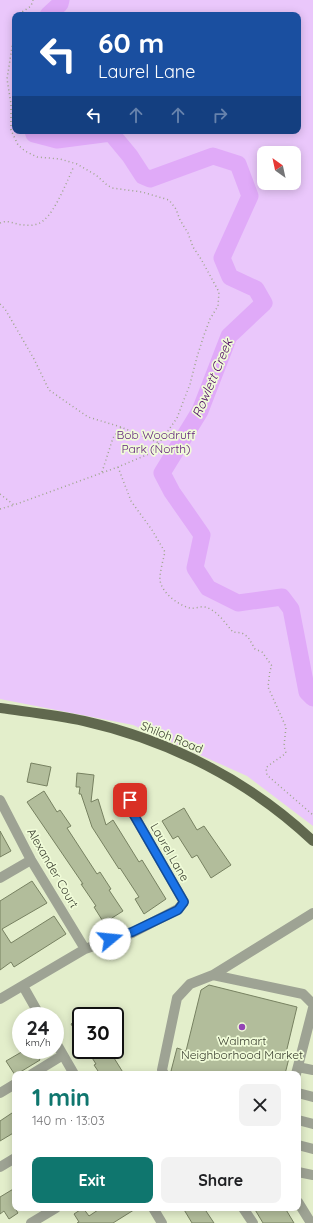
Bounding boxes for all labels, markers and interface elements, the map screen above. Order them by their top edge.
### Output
text: 60 m [98,25,164,60]
icon: left [32,28,84,80]
text: Laurel Lane [98,60,195,83]
icon: left [83,104,105,126]
icon: ahead [125,104,147,126]
icon: ahead [167,104,189,126]
icon: right [209,104,231,126]
north arrow [257,146,301,190]
map controls [257,146,301,190]
water label: Rowlett Creek [188,335,236,420]
park label: Bob Woodruff Park (North) [117,427,196,456]
street label: Shiloh Road [139,718,205,756]
pin [113,783,147,817]
icon: arrive [119,789,141,811]
street label: Laurel Lane [147,820,193,884]
street label: Alexander Court [24,825,82,911]
position arrow [89,918,131,960]
speed limit sign: 30 [72,1007,124,1059]
text: 24 [26,1015,50,1040]
marker: Walmart Neighborhood Market [237,1022,247,1032]
place label: Walmart Neighborhood Market [181,1033,303,1062]
text: km/h [25,1036,51,1049]
text: 1 min [32,1082,90,1112]
button: close [239,1084,281,1126]
text: 140 m · 13:03 [32,1112,105,1128]
button: Exit [32,1157,153,1203]
button: Share [161,1157,281,1203]

